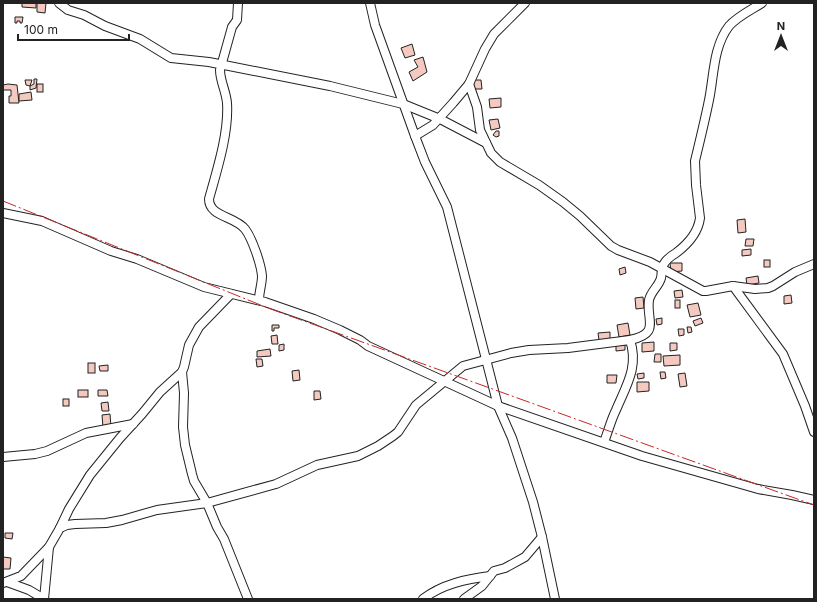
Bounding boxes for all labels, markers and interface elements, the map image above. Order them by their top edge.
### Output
scale bar [18,16,129,42]
north arrow [761,16,801,56]
text: N [777,19,785,33]
text: 100 m [24,22,58,37]

